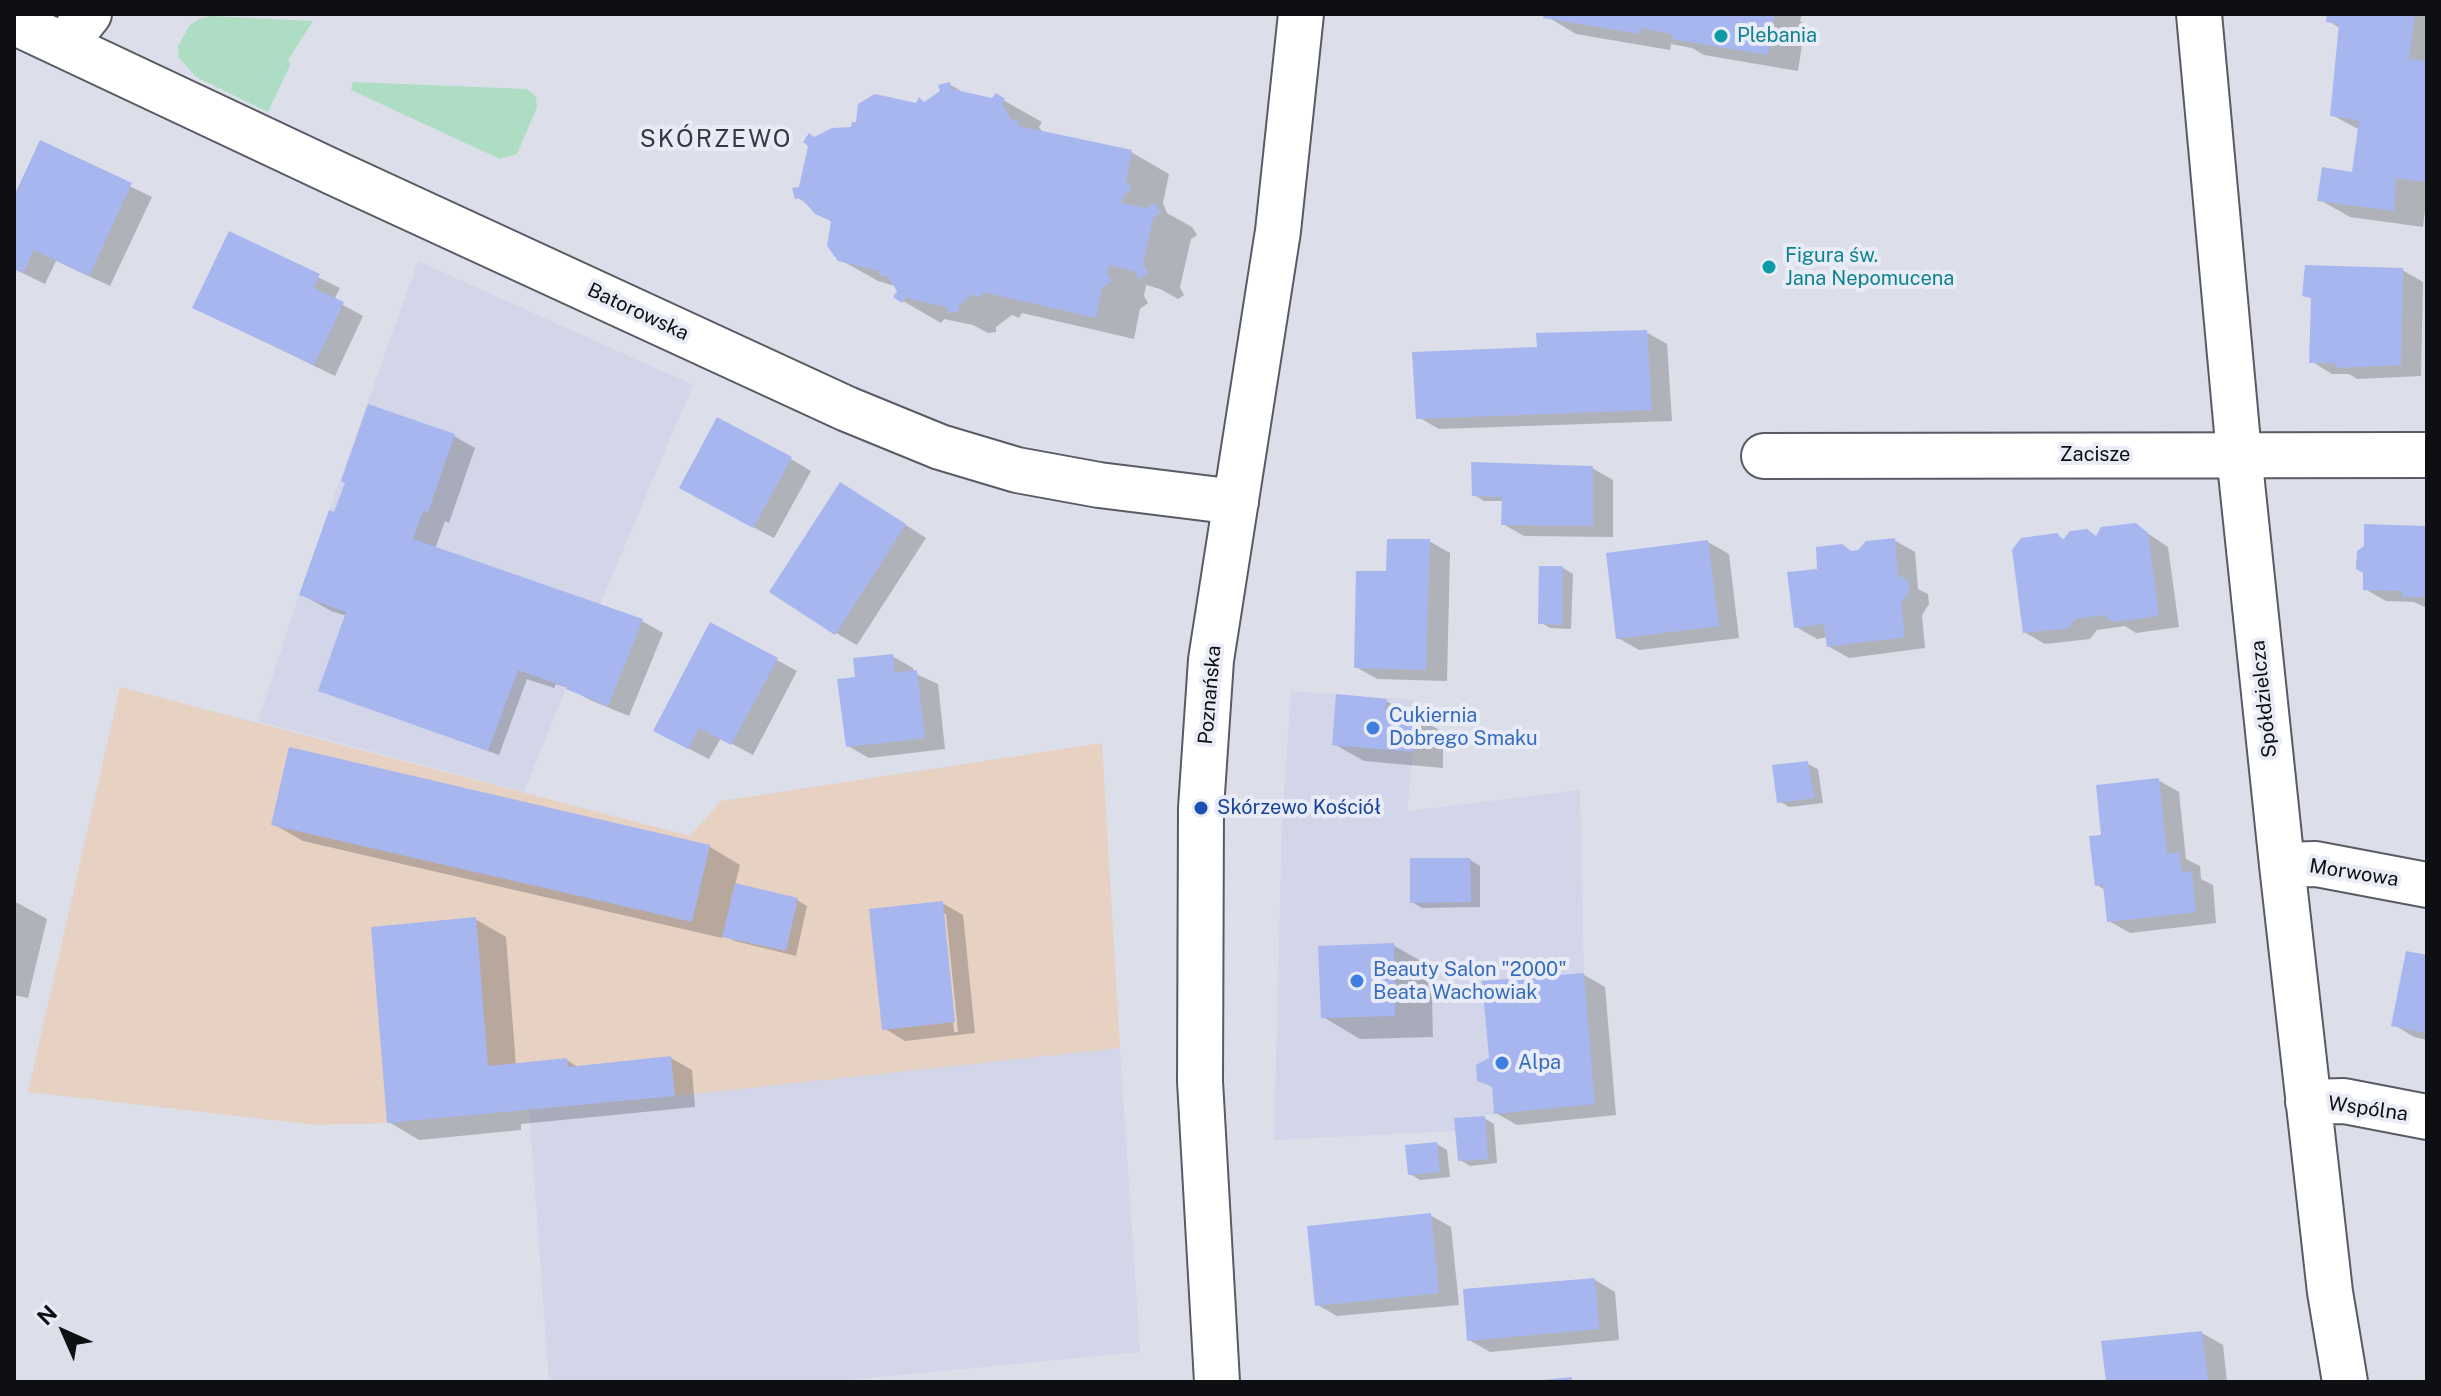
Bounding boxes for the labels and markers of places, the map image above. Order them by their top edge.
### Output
place label: Plebania [1737,24,1817,48]
marker: Plebania [1712,27,1730,45]
place label: Figura św. Jana Nepomucena [1785,244,1954,291]
marker: Figura św. Jana Nepomucena [1760,258,1778,276]
place label: Cukiernia Dobrego Smaku [1389,704,1538,751]
marker: Cukiernia Dobrego Smaku [1364,719,1382,737]
place label: Skórzewo Kościół [1217,796,1381,820]
marker: Skórzewo Kościół [1192,799,1210,817]
place label: Beauty Salon "2000" Beata Wachowiak [1373,958,1567,1005]
marker: Beauty Salon "2000" Beata Wachowiak [1348,972,1366,990]
place label: Alpa [1518,1051,1561,1075]
marker: Alpa [1493,1054,1511,1072]

